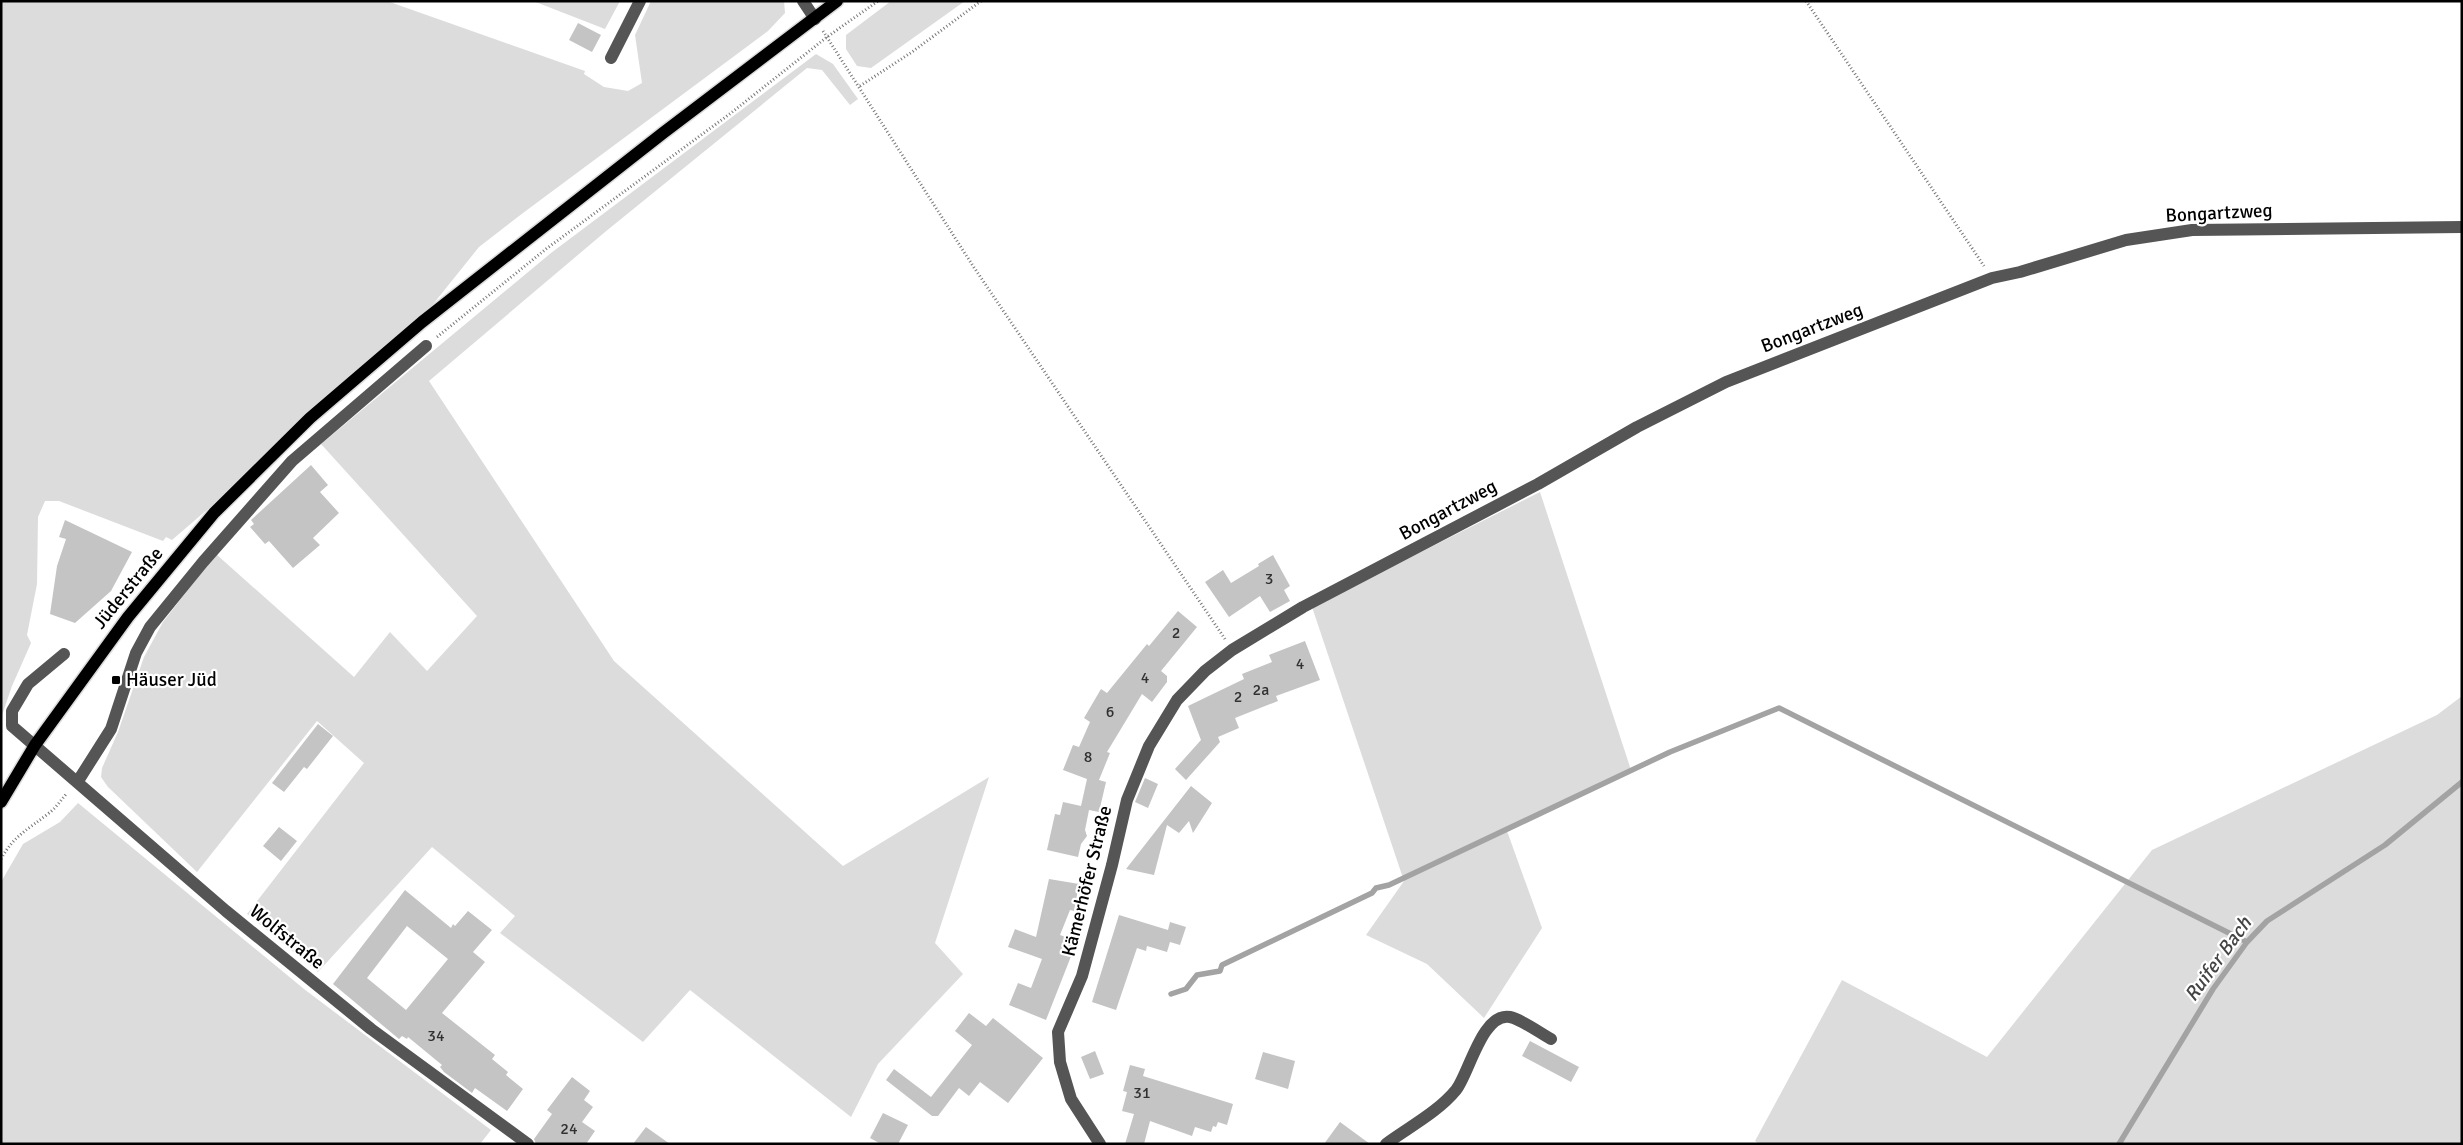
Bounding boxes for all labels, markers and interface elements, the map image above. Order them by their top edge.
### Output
street label: Bongartzweg [2165,198,2273,228]
street label: Bongartzweg [1758,298,1866,358]
street label: Bongartzweg [1395,474,1501,546]
street label: Jüderstraße [88,542,168,634]
house number: 3 [1265,569,1273,589]
house number: 2 [1172,623,1180,643]
house number: 4 [1296,654,1305,674]
place label: Häuser Jüd [126,668,217,692]
house number: 4 [1141,668,1150,688]
marker: Häuser Jüd [110,674,122,686]
house number: 2a [1253,680,1269,700]
house number: 2 [1234,687,1242,707]
house number: 6 [1106,702,1114,722]
house number: 8 [1084,747,1092,767]
street label: Kämerhöfer Straße [1057,803,1117,959]
street label: Wolfstraße [244,899,330,975]
water label: Ruifer Bach [2179,911,2258,1006]
house number: 34 [427,1026,445,1046]
house number: 31 [1133,1083,1151,1103]
house number: 24 [560,1119,578,1139]

